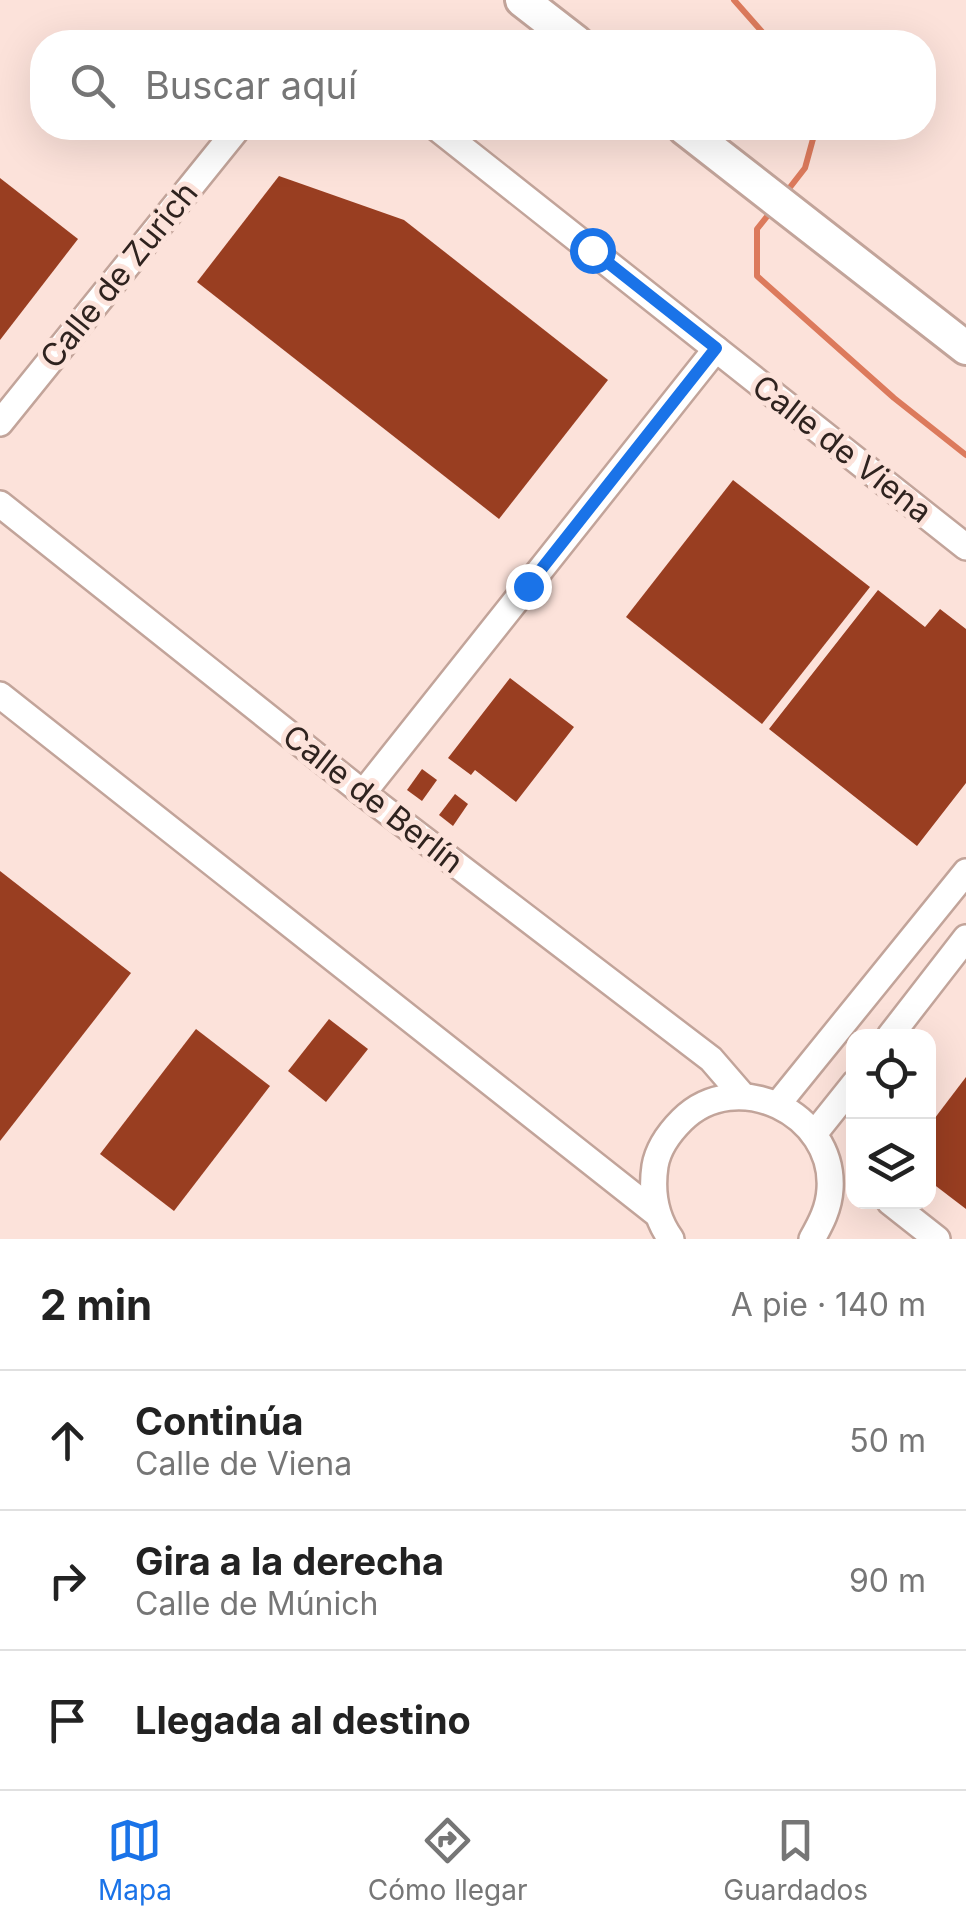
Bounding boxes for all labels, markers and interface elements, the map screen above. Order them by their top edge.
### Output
search box [30,30,936,140]
icon: search [65,58,120,113]
text: Buscar aquí [145,62,357,108]
street label: Calle de Zurich [32,174,206,376]
route start [570,228,616,274]
street label: Calle de Viena [745,366,940,531]
route end [506,564,552,610]
street label: Calle de Berlín [275,716,471,881]
map controls [846,1029,936,1209]
button: locate [846,1029,936,1119]
button: layers [846,1119,936,1209]
text: 2 min [40,1279,152,1330]
text: A pie · 140 m [731,1285,926,1324]
text: Continúa [135,1398,304,1444]
icon: ahead [40,1413,95,1468]
text: 50 m [849,1421,926,1460]
text: Calle de Viena [135,1444,352,1483]
text: Gira a la derecha [135,1538,444,1584]
icon: right [40,1553,95,1608]
text: 90 m [849,1561,926,1600]
text: Calle de Múnich [135,1584,378,1623]
icon: arrive [40,1693,95,1748]
text: Llegada al destino [135,1697,471,1743]
tab: Mapa [98,1813,172,1907]
tab: Cómo llegar [368,1813,528,1907]
tab: Guardados [723,1813,868,1907]

